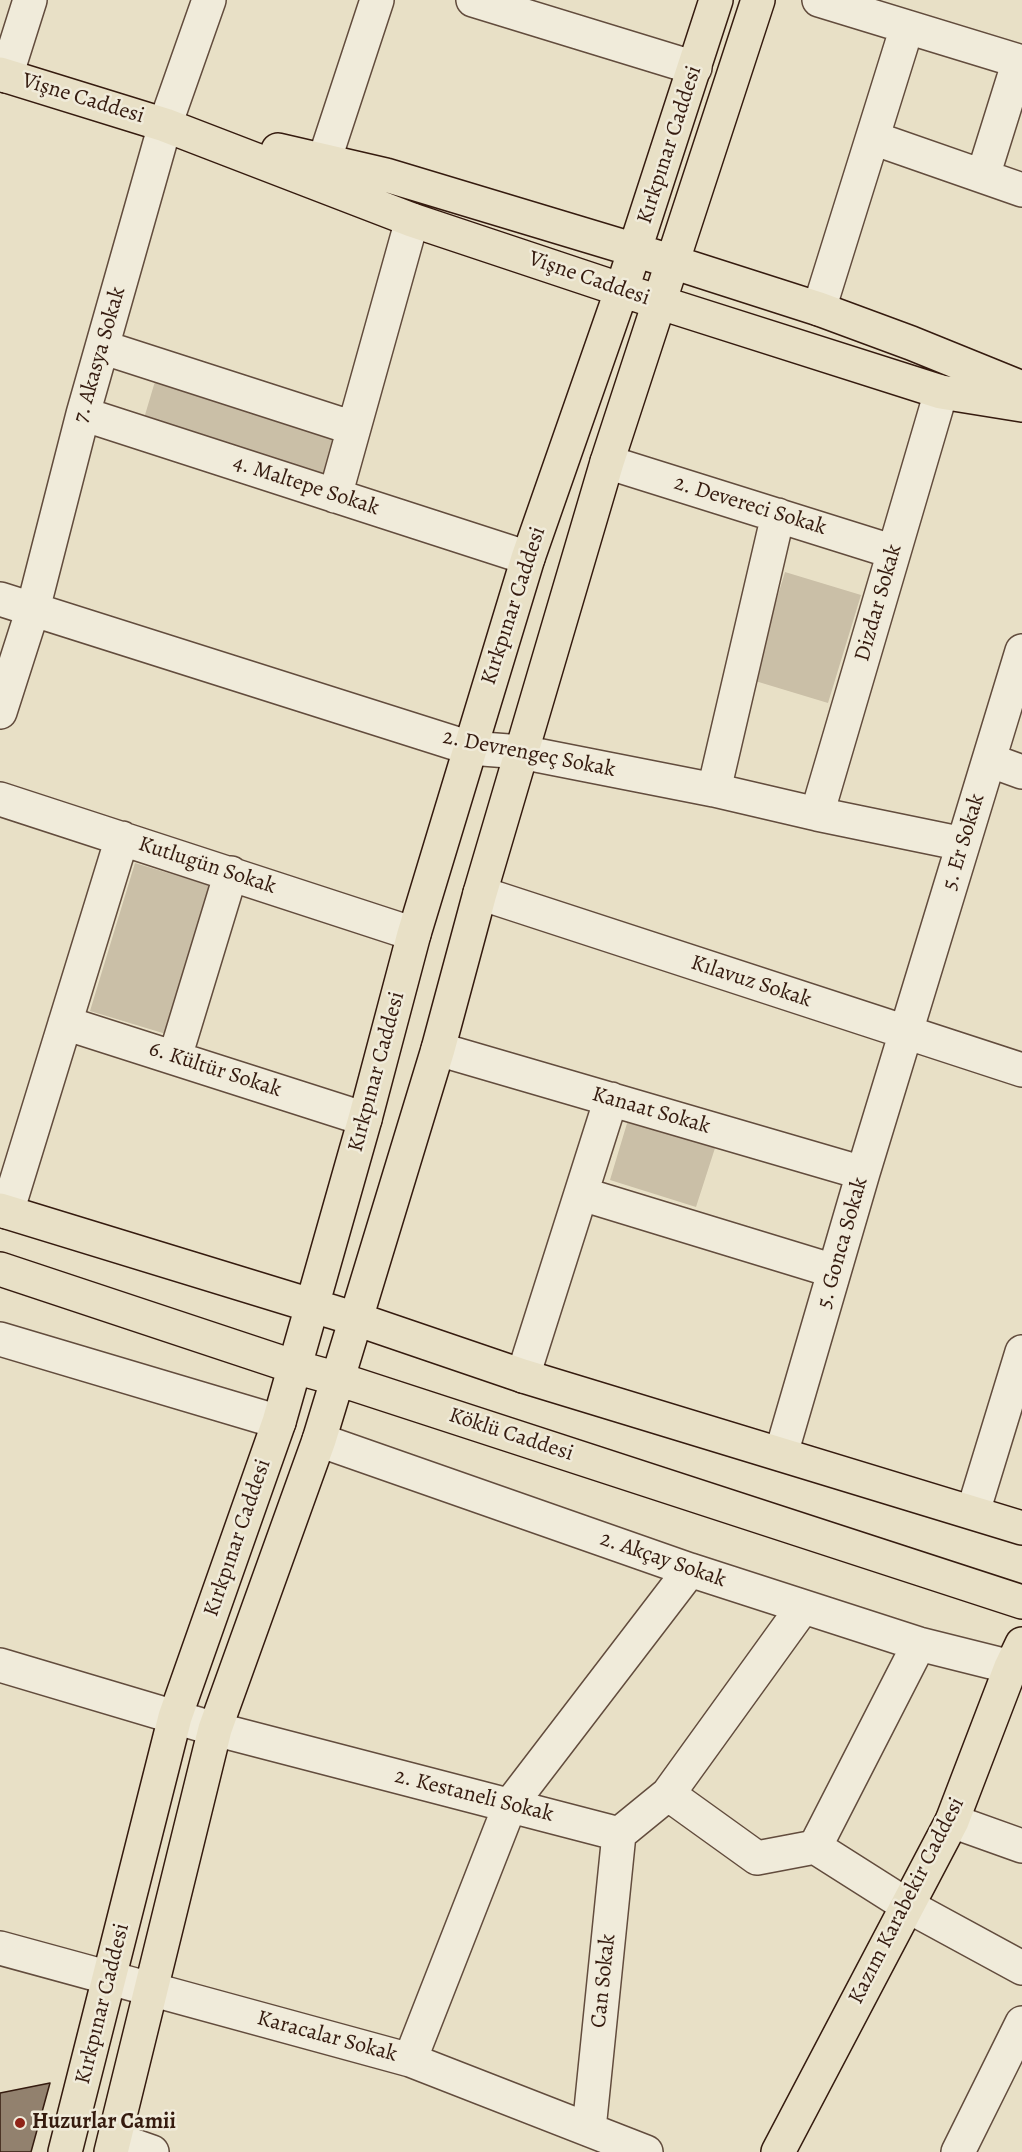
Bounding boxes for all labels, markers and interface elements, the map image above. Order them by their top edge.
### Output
street label: Kırkpınar Caddesi [632,63,708,227]
street label: Vişne Caddesi [19,68,147,130]
street label: Vişne Caddesi [525,246,653,312]
street label: 7. Akasya Sokak [68,284,132,426]
street label: 4. Maltepe Sokak [230,450,382,522]
street label: 2. Devereci Sokak [671,470,829,542]
street label: Kırkpınar Caddesi [476,524,552,688]
street label: Dizdar Sokak [850,541,908,665]
street label: 2. Devrengeç Sokak [441,724,617,784]
street label: 5. Er Sokak [937,791,991,893]
street label: Kutlugün Sokak [135,831,279,901]
street label: Kılavuz Sokak [687,950,815,1014]
street label: Kırkpınar Caddesi [343,989,411,1155]
street label: 6. Kültür Sokak [145,1036,285,1104]
street label: Kanaat Sokak [589,1082,713,1140]
street label: 5. Gonca Sokak [812,1174,874,1312]
street label: Köklü Caddesi [445,1402,577,1468]
street label: Kırkpınar Caddesi [199,1456,277,1620]
street label: 2. Akçay Sokak [597,1526,729,1594]
street label: 2. Kestaneli Sokak [392,1764,556,1828]
street label: Kazım Karabekir Caddesi [843,1793,971,2009]
street label: Kırkpınar Caddesi [70,1921,136,2087]
street label: Can Sokak [586,1933,622,2029]
street label: Karacalar Sokak [254,2006,400,2068]
place label: Huzurlar Camii [32,2110,176,2136]
marker: Huzurlar Camii [13,2116,27,2130]

